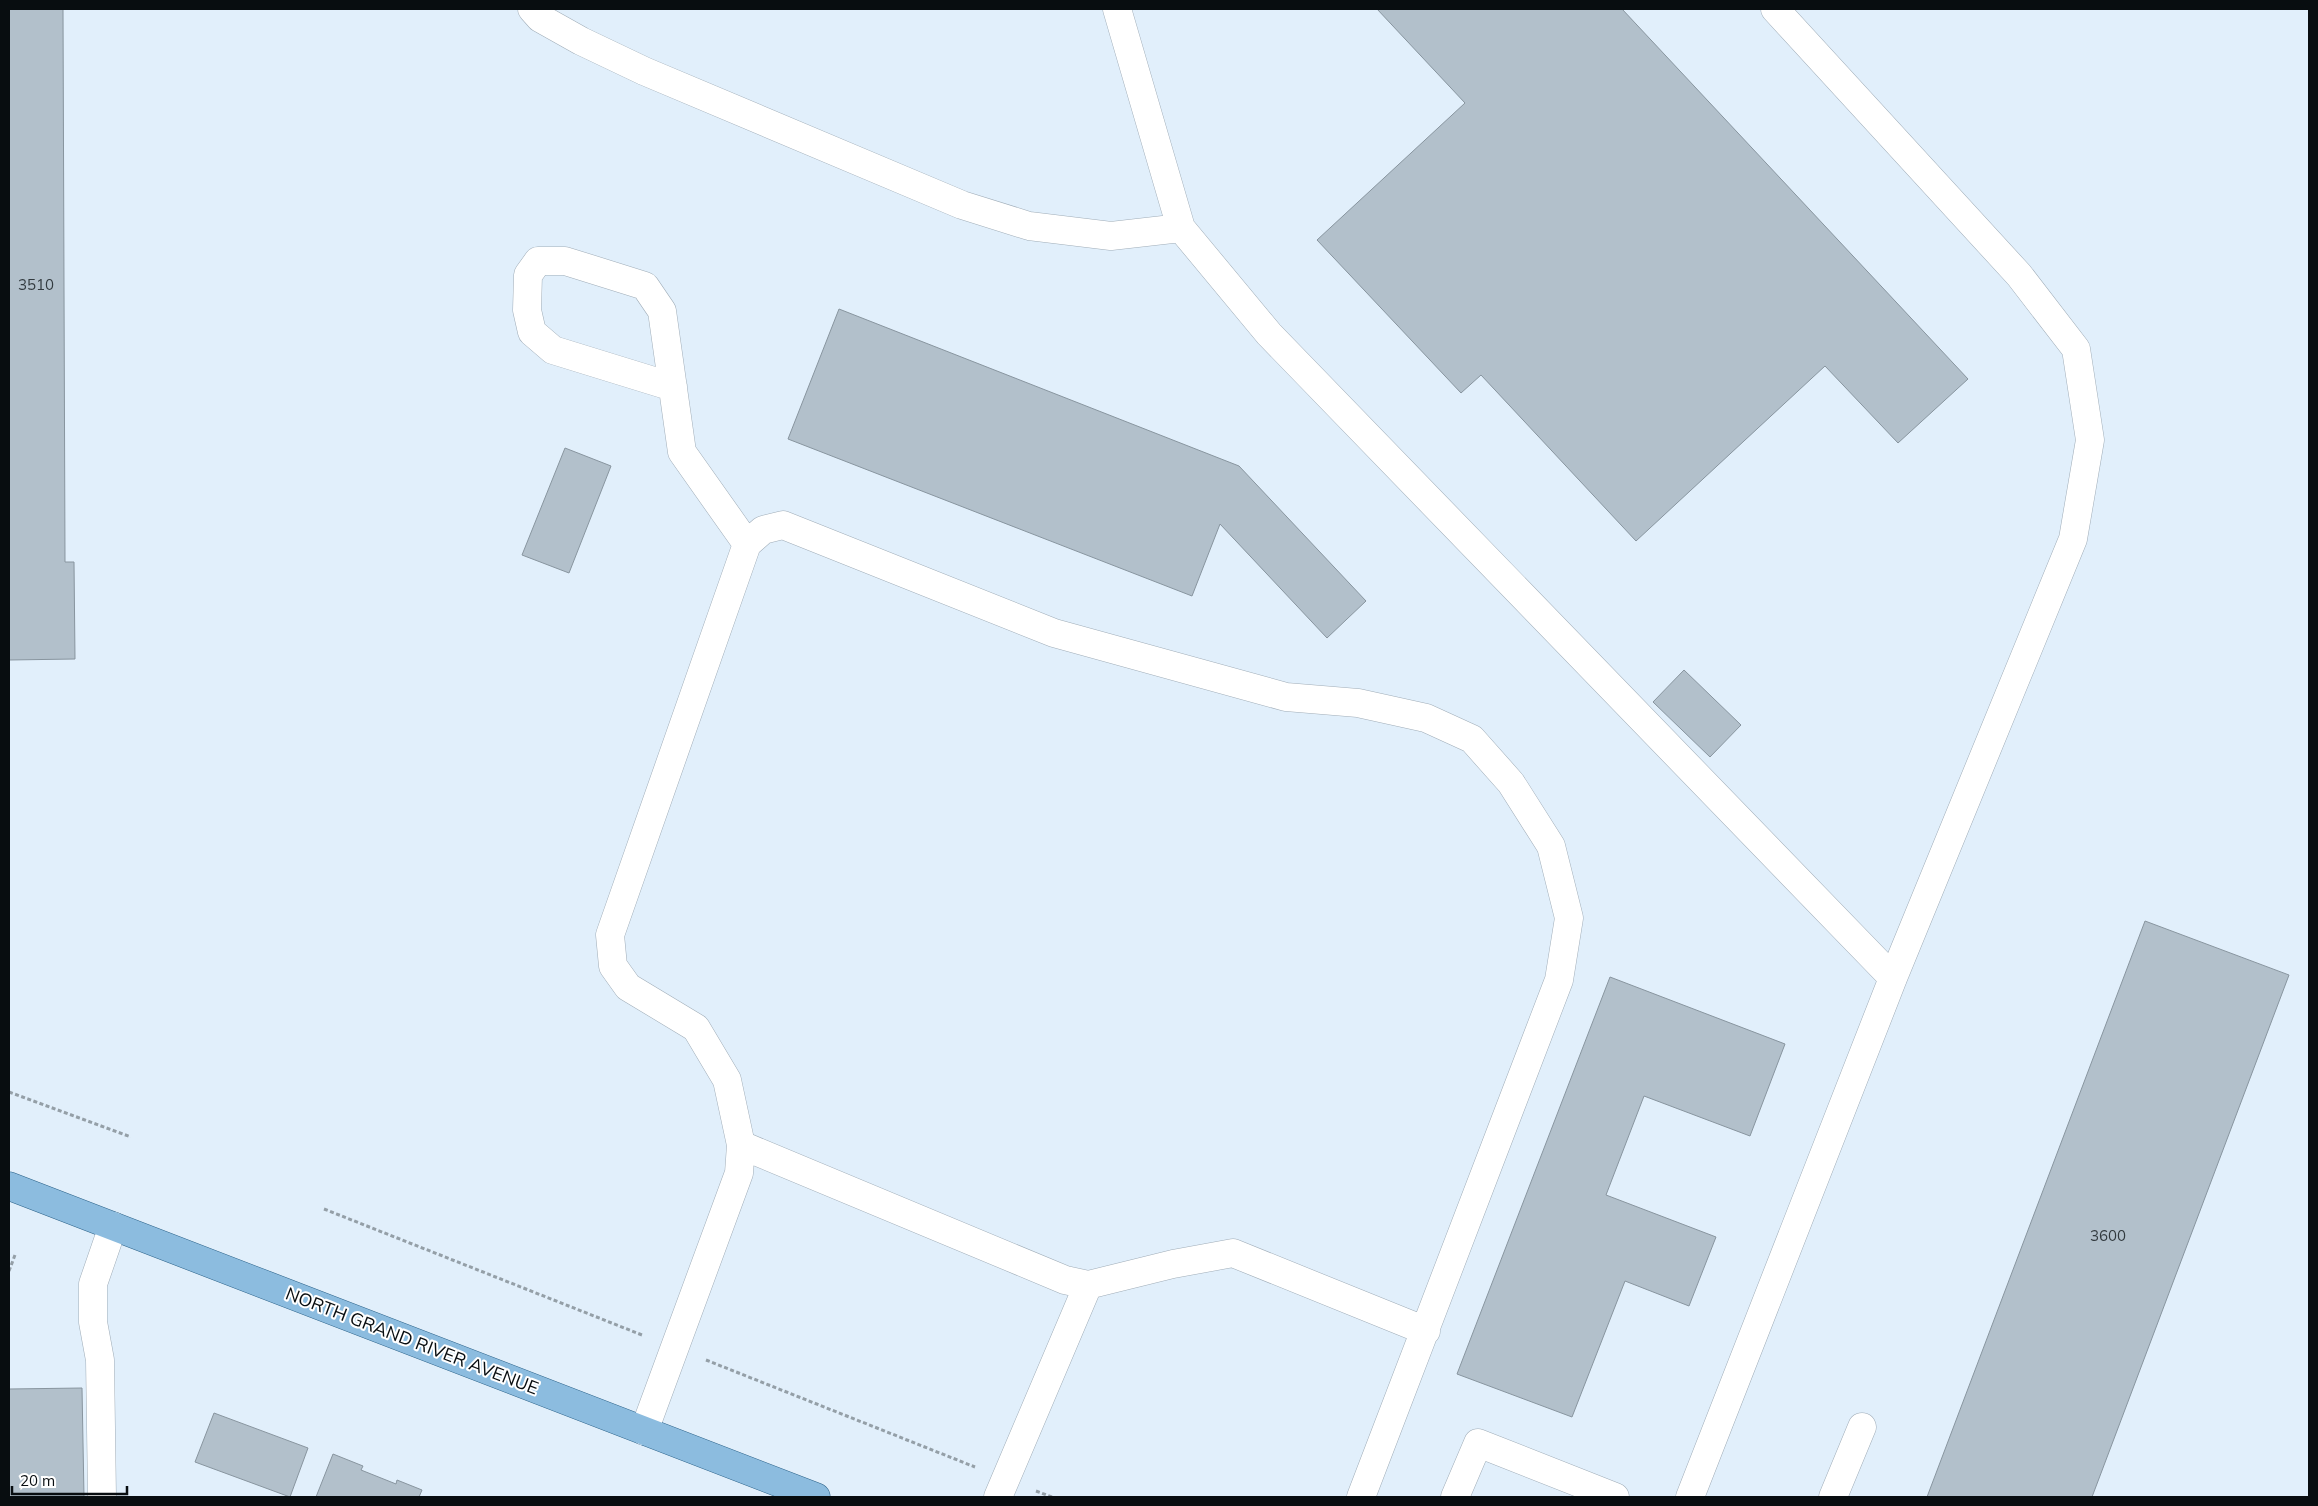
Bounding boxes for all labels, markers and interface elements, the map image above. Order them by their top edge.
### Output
house number: 3510 [18,275,54,294]
house number: 3600 [2090,1226,2126,1245]
street label: NORTH GRAND RIVER AVENUE [282,1282,542,1399]
scale bar [12,1464,128,1496]
text: 20 m [20,1471,55,1490]

